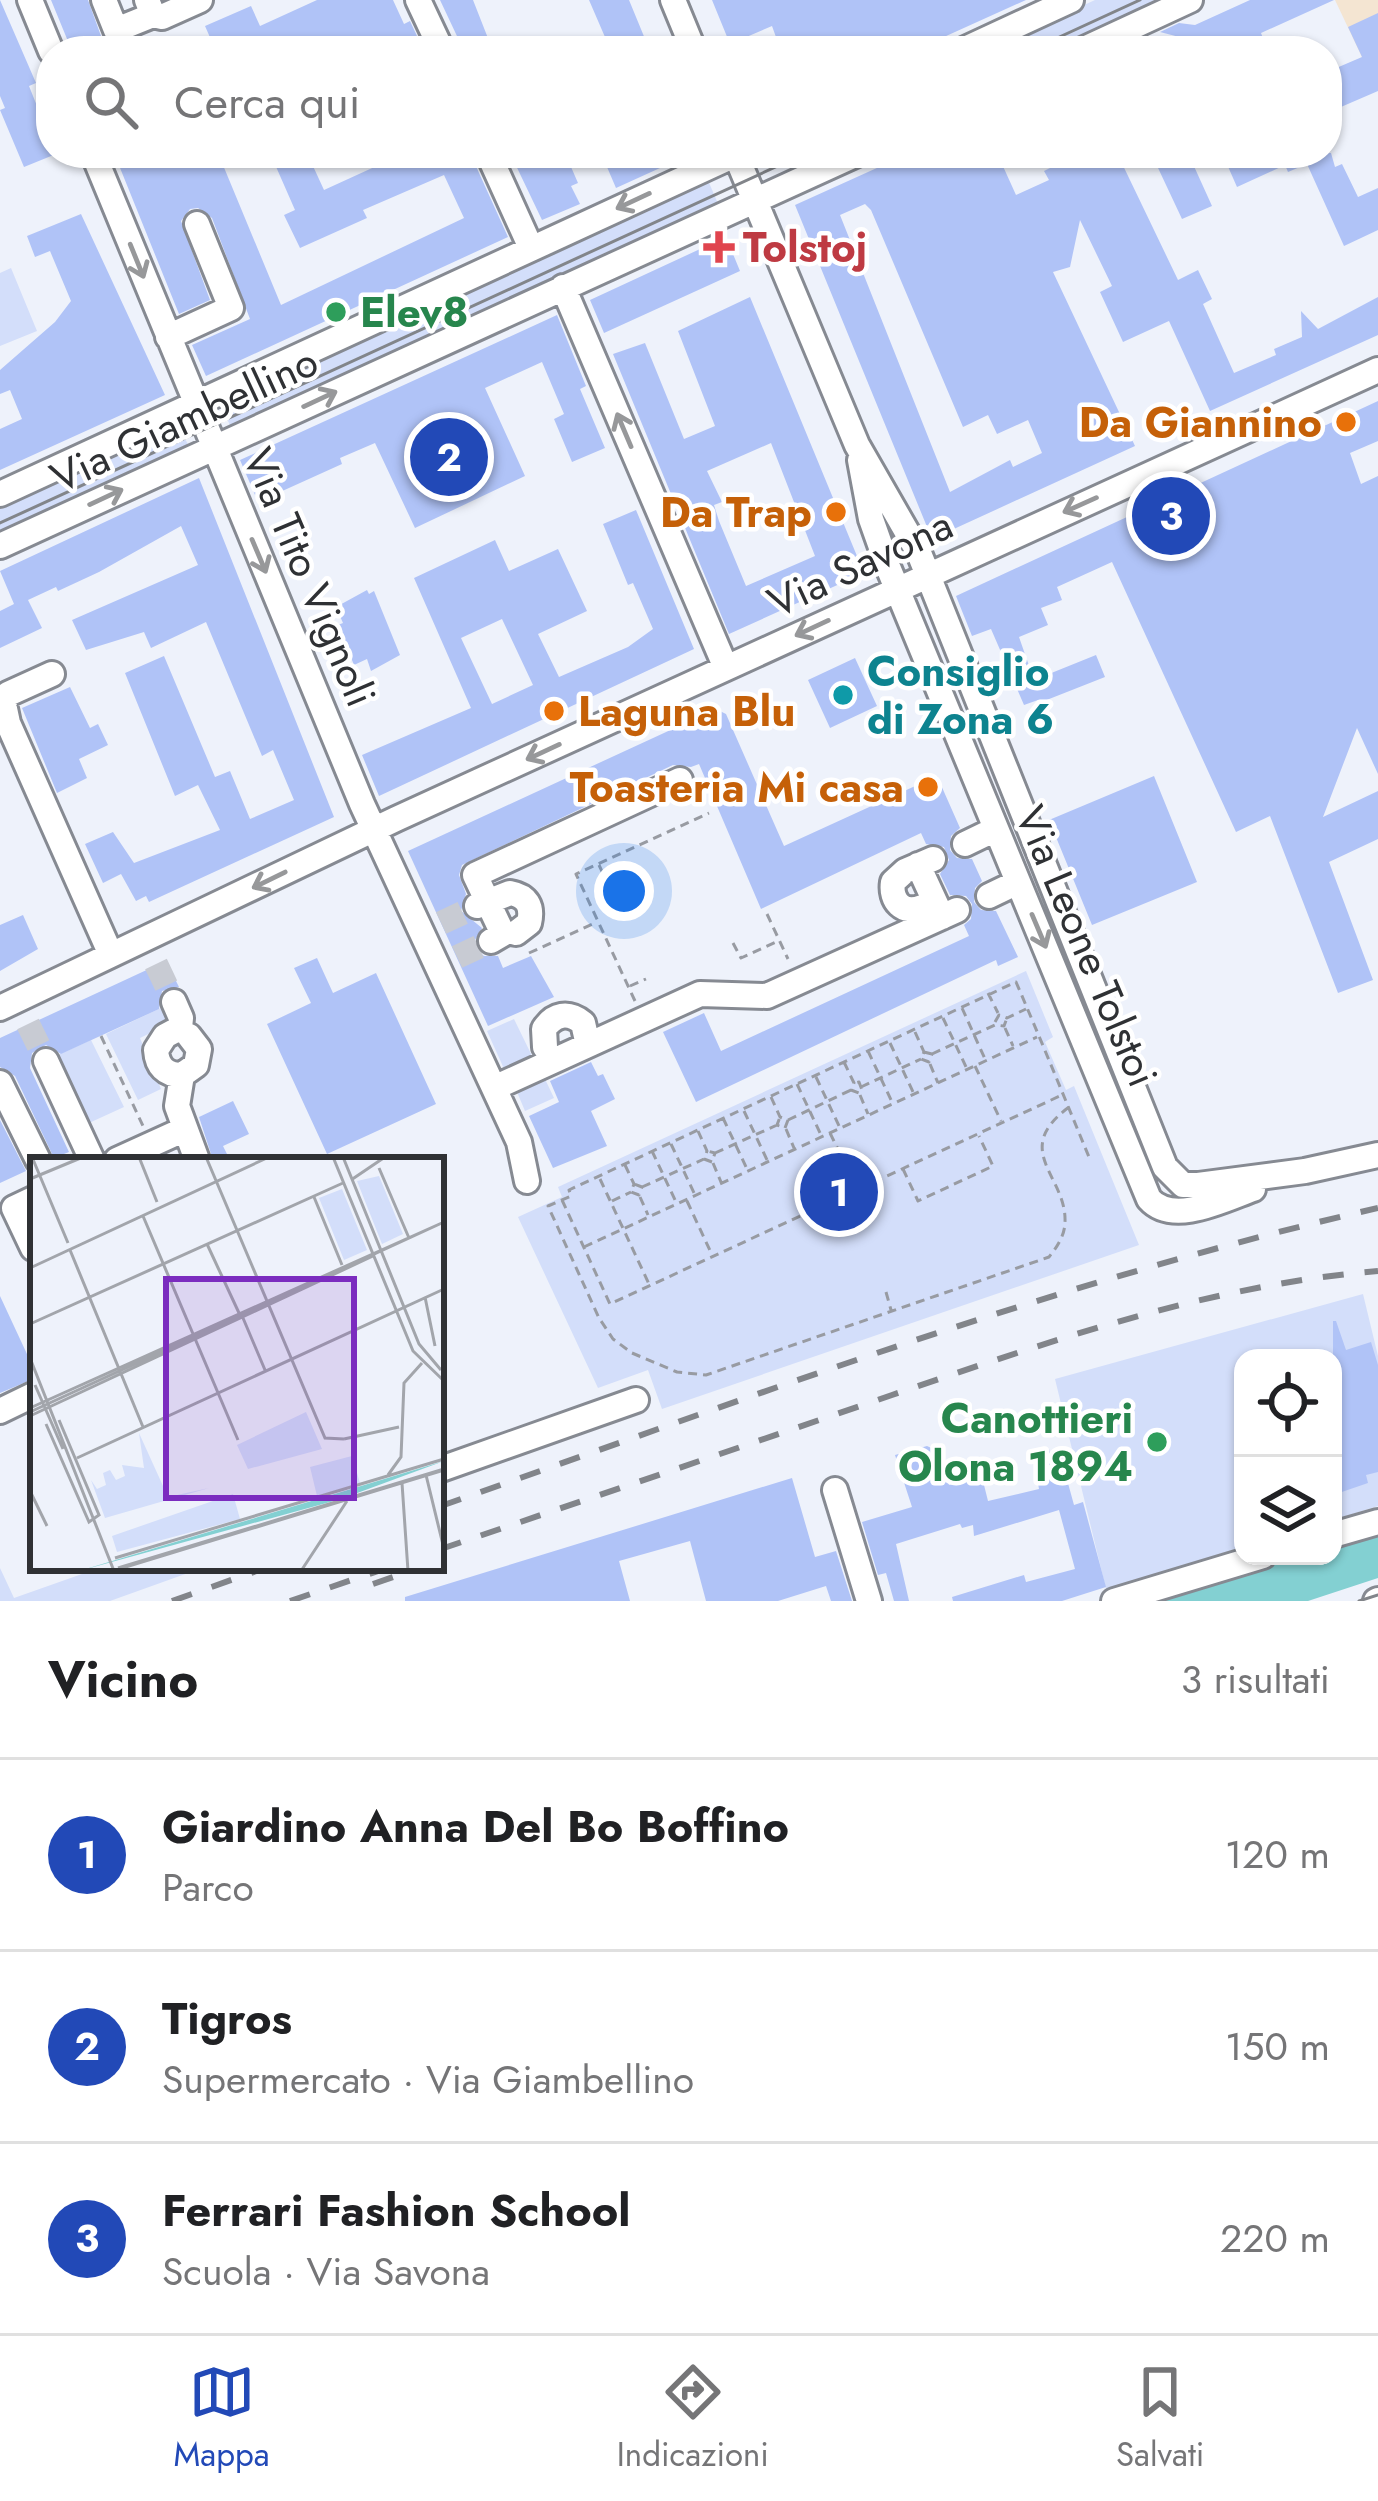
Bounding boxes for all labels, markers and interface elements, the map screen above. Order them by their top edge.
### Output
search box [36,36,1342,168]
icon: search [78,69,144,135]
text: Cerca qui [174,70,360,135]
one-way arrow [616,191,652,213]
place label: Tolstoj [743,217,867,278]
marker: Tolstoj [706,234,732,260]
one-way arrow [128,242,149,279]
place label: Elev8 [360,282,469,343]
marker: Elev8 [323,299,349,325]
street label: Via Giambellino [41,331,328,508]
one-way arrow [301,387,337,409]
place label: Da Giannino [1079,392,1322,453]
marker: Da Giannino [1333,409,1359,435]
pin: 2 [410,412,488,502]
one-way arrow [612,413,633,450]
street label: Via Tito Vignoli [228,438,391,716]
pin: 3 [1132,471,1210,561]
place label: Da Trap [660,482,812,543]
one-way arrow [87,485,123,507]
street label: Via Savona [758,494,963,633]
one-way arrow [1063,495,1099,517]
marker: Da Trap [823,499,849,525]
one-way arrow [250,537,271,574]
one-way arrow [795,618,831,640]
place label: Consiglio di Zona 6 [867,641,1054,750]
place label: Laguna Blu [578,681,795,742]
marker: Consiglio di Zona 6 [830,682,856,708]
marker: Laguna Blu [541,698,567,724]
one-way arrow [526,742,562,764]
place label: Toasteria Mi casa [570,757,904,818]
marker: Toasteria Mi casa [915,774,941,800]
street label: Via Leone Tolstoi [1000,796,1173,1096]
your location [594,861,654,921]
one-way arrow [252,869,287,892]
one-way arrow [1030,912,1051,949]
pin: 1 [800,1147,878,1237]
inset map [30,1157,444,1571]
map controls [1234,1349,1342,1565]
button: locate [1234,1349,1342,1457]
place label: Canottieri Olona 1894 [898,1388,1133,1497]
marker: Canottieri Olona 1894 [1144,1429,1170,1455]
button: layers [1234,1457,1342,1565]
text: Vicino [48,1642,198,1716]
text: 3 risultati [1181,1651,1330,1708]
text: Giardino Anna Del Bo Boffino [162,1794,789,1859]
text: 1 [77,1826,97,1883]
text: 120 m [1225,1826,1330,1883]
text: Parco [162,1859,254,1916]
text: Tigros [162,1986,292,2051]
text: 2 [74,2018,100,2075]
text: 150 m [1225,2018,1330,2075]
text: Supermercato · Via Giambellino [162,2051,694,2108]
text: Ferrari Fashion School [162,2178,630,2243]
text: 3 [75,2210,99,2267]
text: 220 m [1220,2210,1330,2267]
text: Scuola · Via Savona [162,2243,490,2300]
tab: Mappa [174,2359,270,2478]
tab: Indicazioni [617,2359,769,2478]
tab: Salvati [1116,2359,1204,2478]

